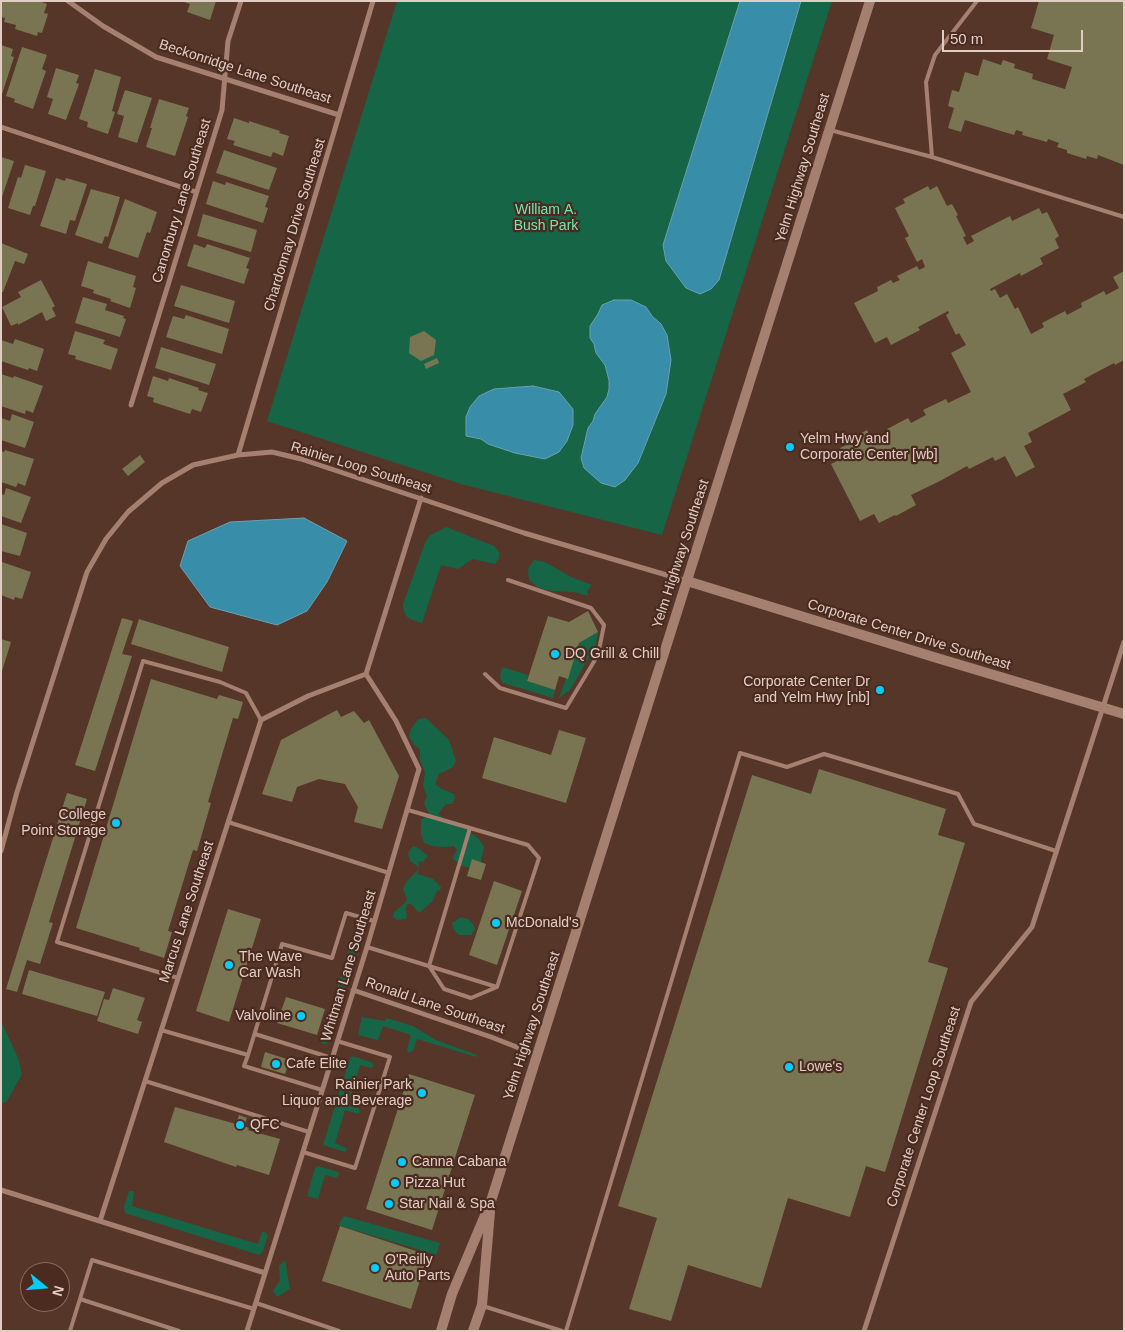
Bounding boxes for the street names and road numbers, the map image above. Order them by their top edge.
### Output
street label: Beckonridge Lane Southeast [157,36,333,108]
street label: Yelm Highway Southeast [772,91,834,245]
street label: Canonbury Lane Southeast [149,117,215,285]
street label: Chardonnay Drive Southeast [261,137,329,313]
street label: Rainier Loop Southeast [289,439,433,497]
street label: Yelm Highway Southeast [649,478,713,630]
street label: Corporate Center Drive Southeast [805,596,1013,674]
street label: Marcus Lane Southeast [156,839,218,985]
street label: Whitman Lane Southeast [318,888,380,1044]
street label: Yelm Highway Southeast [500,950,564,1102]
street label: Ronald Lane Southeast [363,974,507,1038]
street label: Corporate Center Loop Southeast [884,1004,964,1210]

